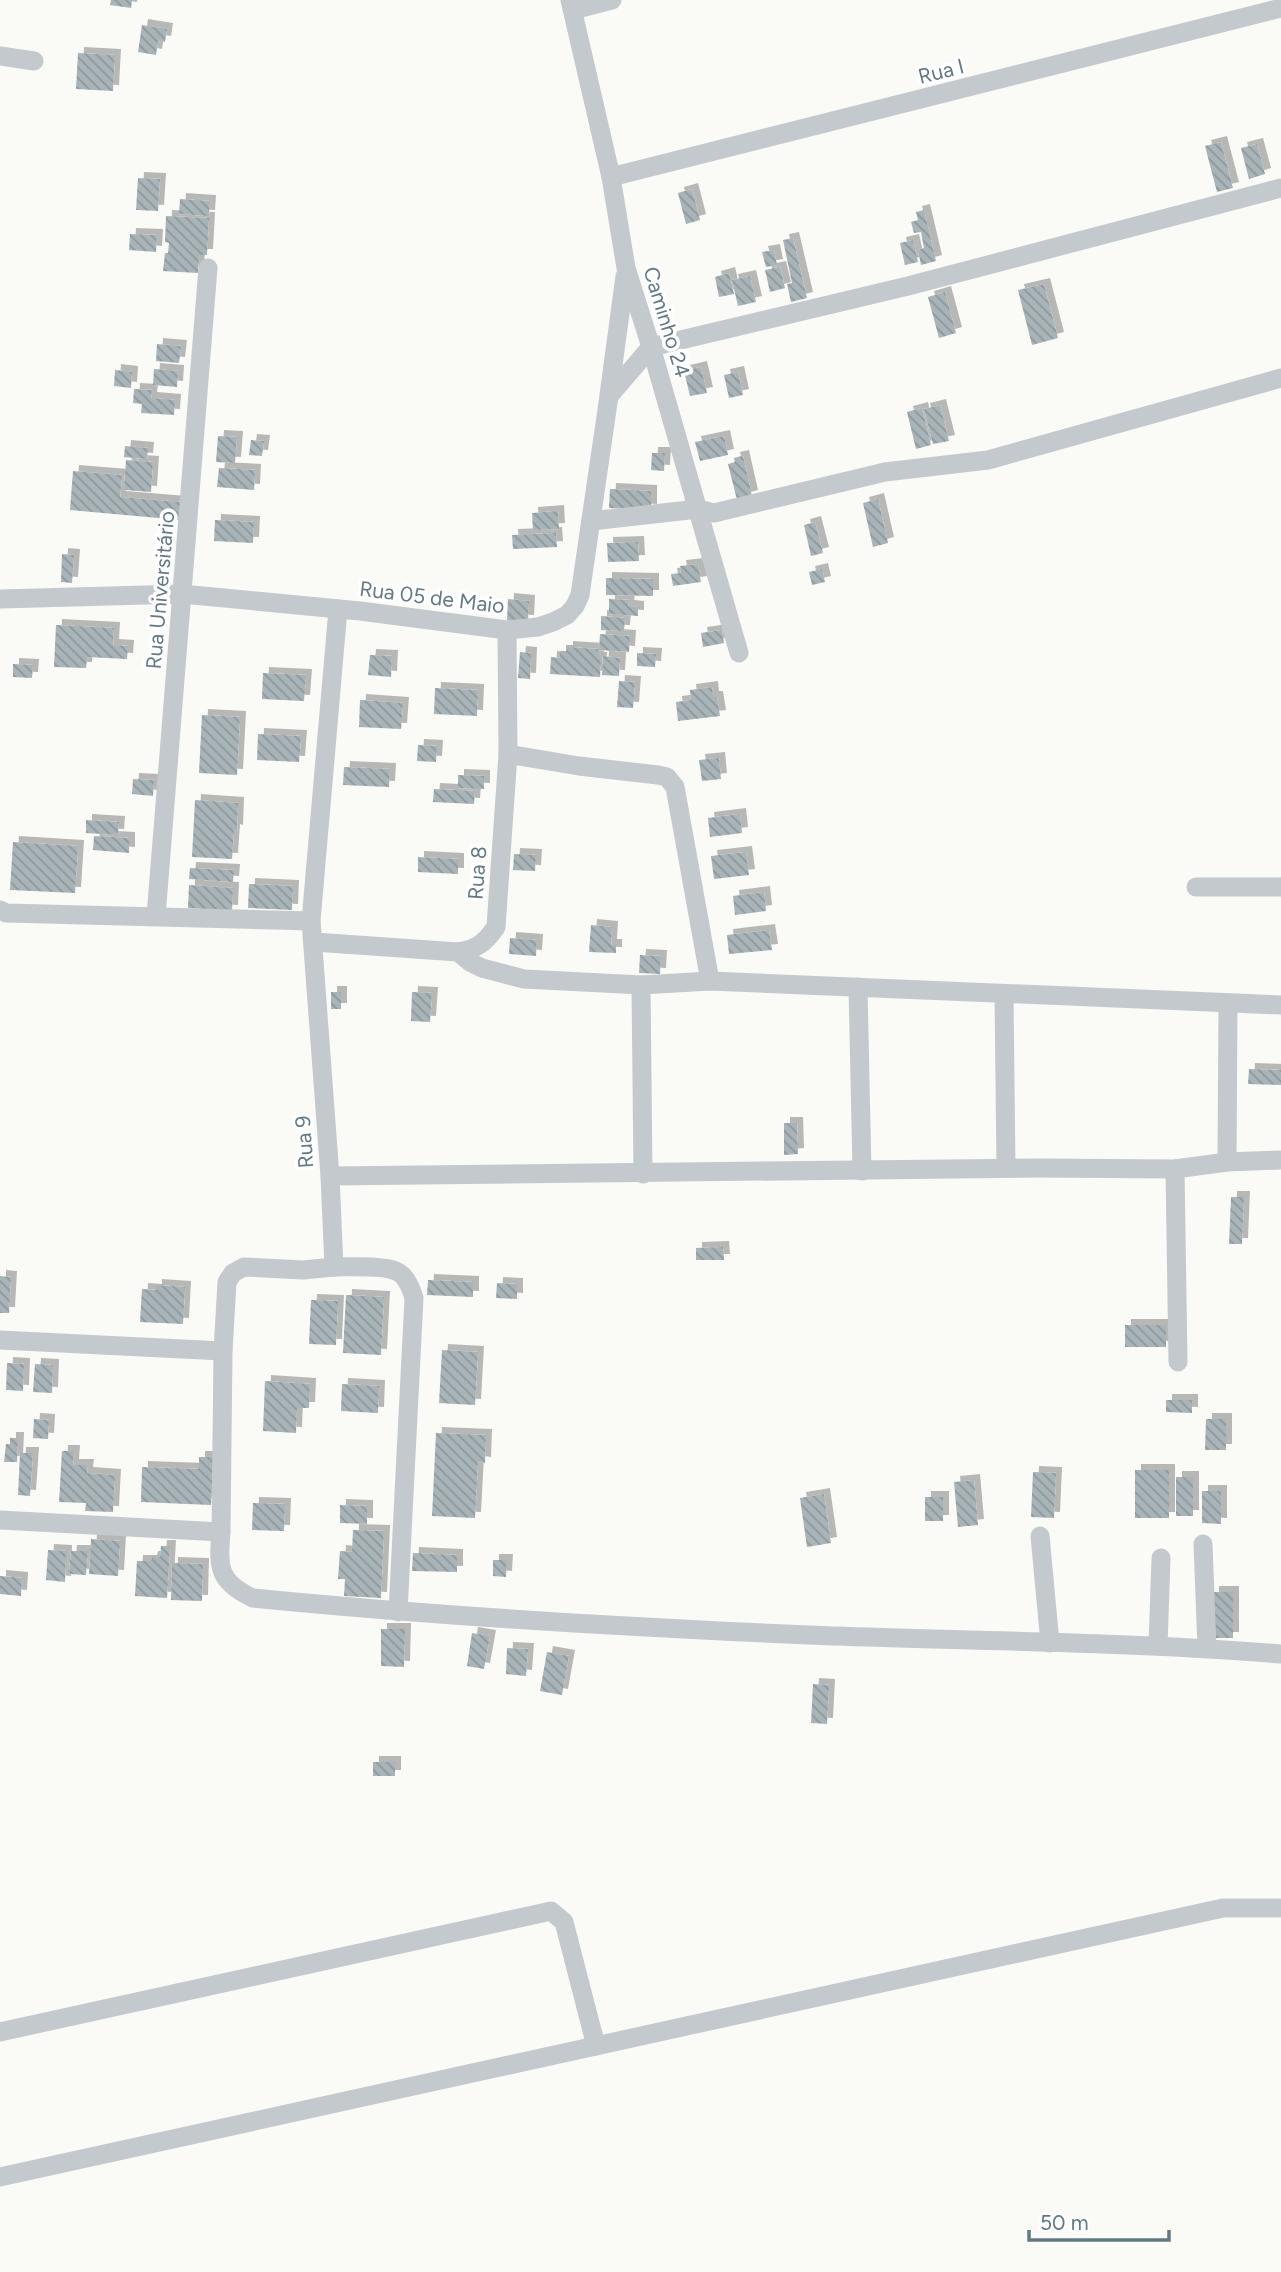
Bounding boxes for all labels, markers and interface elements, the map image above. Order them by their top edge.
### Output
street label: Rua I [915,53,967,89]
street label: Caminho 24 [638,264,696,380]
street label: Rua Universitário [141,510,179,670]
street label: Rua 05 de Maio [358,576,506,618]
street label: Rua 8 [463,845,491,901]
street label: Rua 9 [290,1115,318,1169]
scale bar [1029,2198,1169,2242]
text: 50 m [1040,2210,1089,2235]

